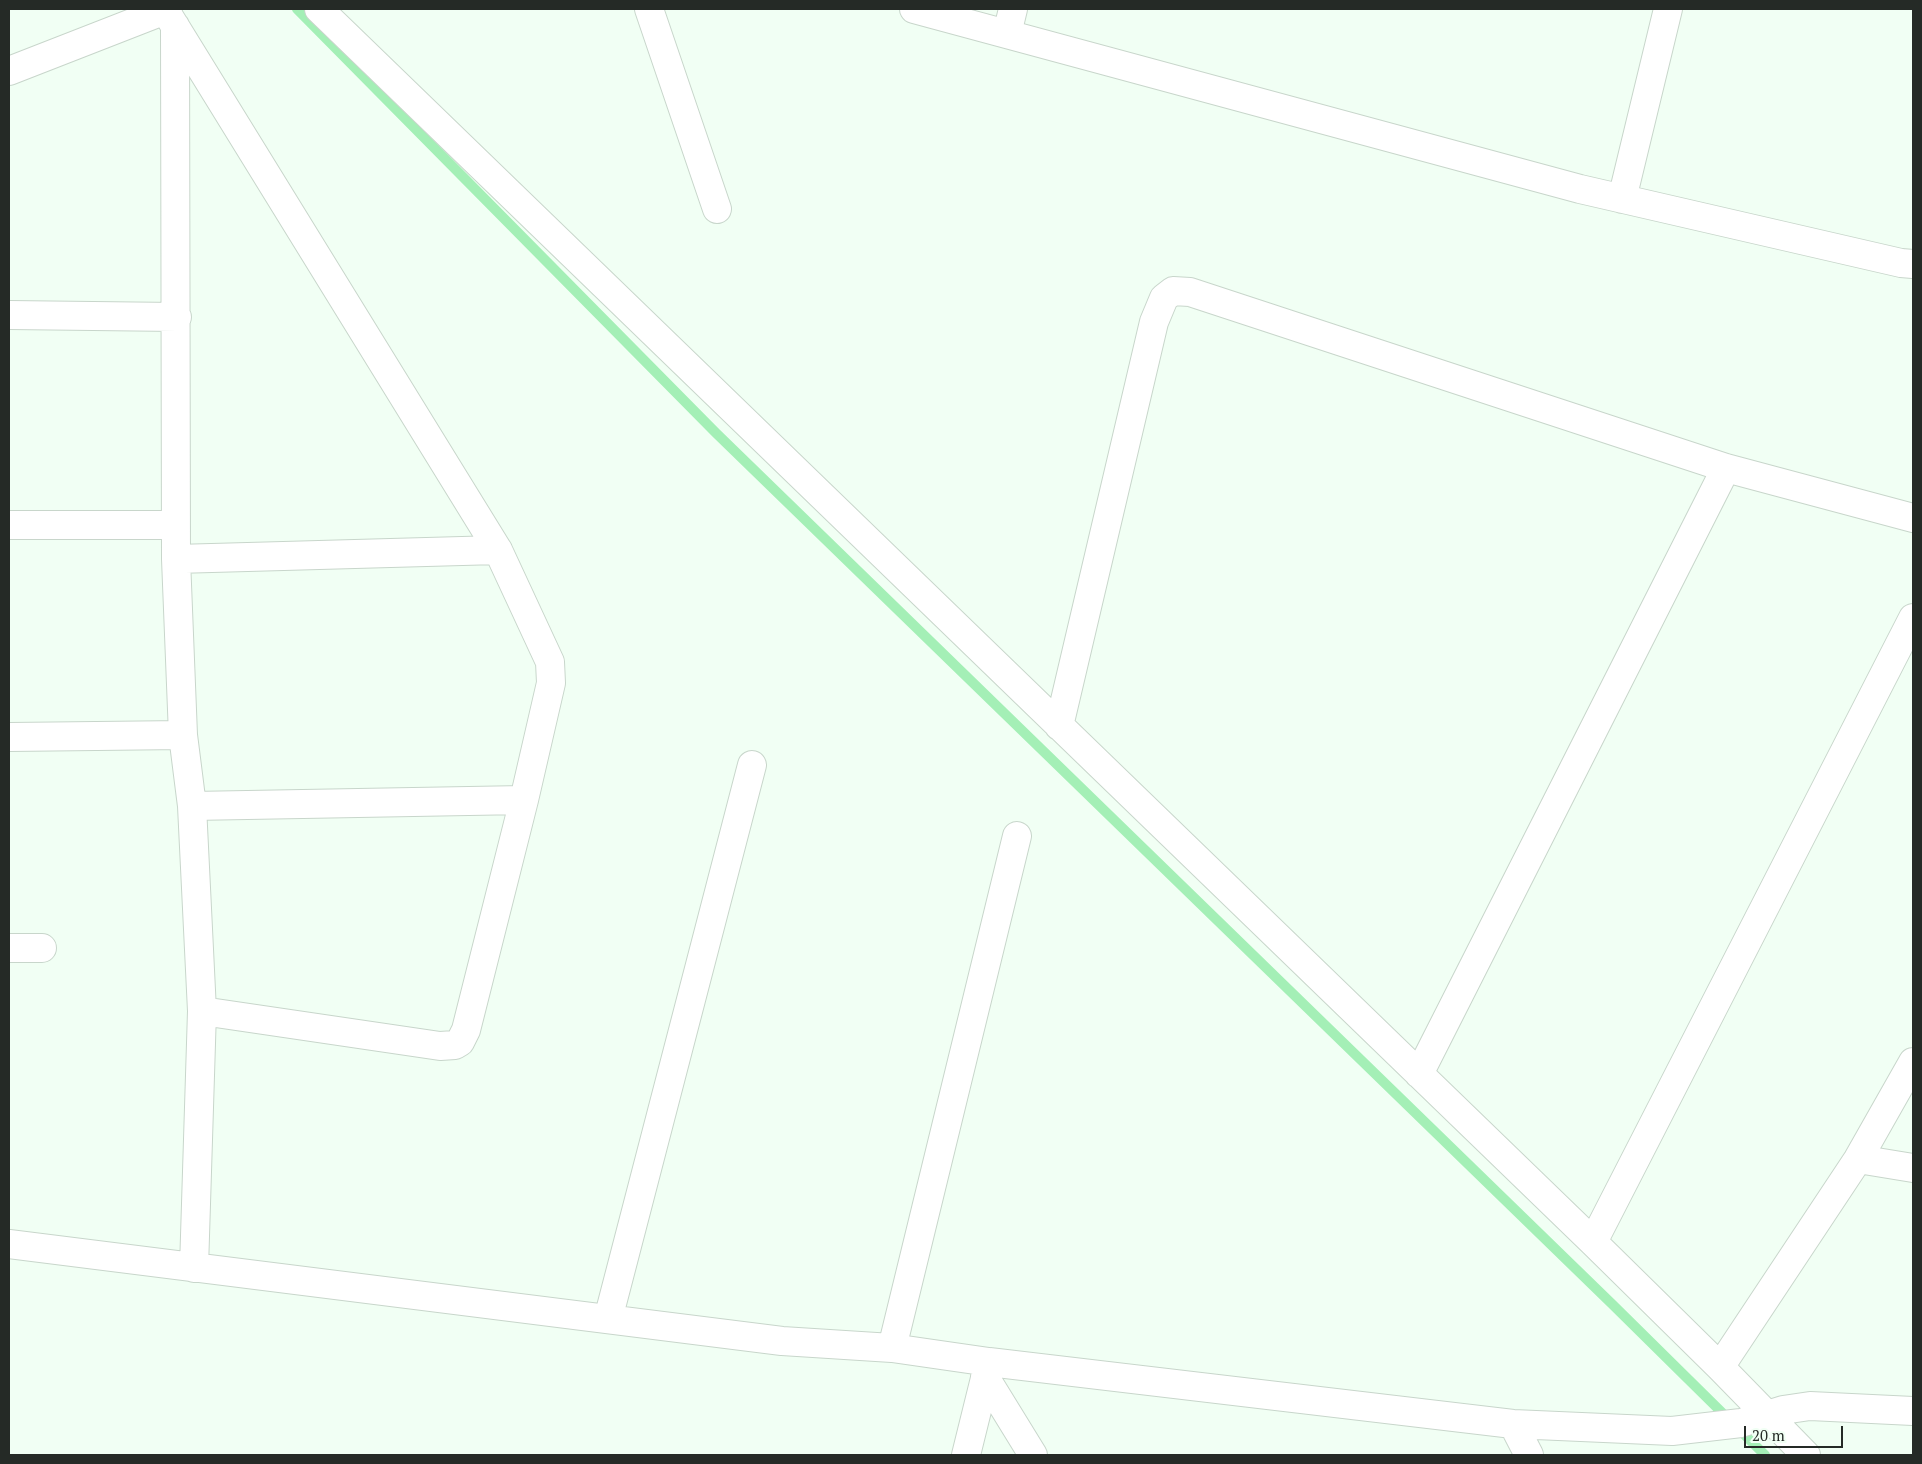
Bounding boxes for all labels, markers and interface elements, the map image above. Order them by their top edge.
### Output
scale bar [1747,1416,1846,1448]
text: 20 m [1752,1425,1785,1445]

